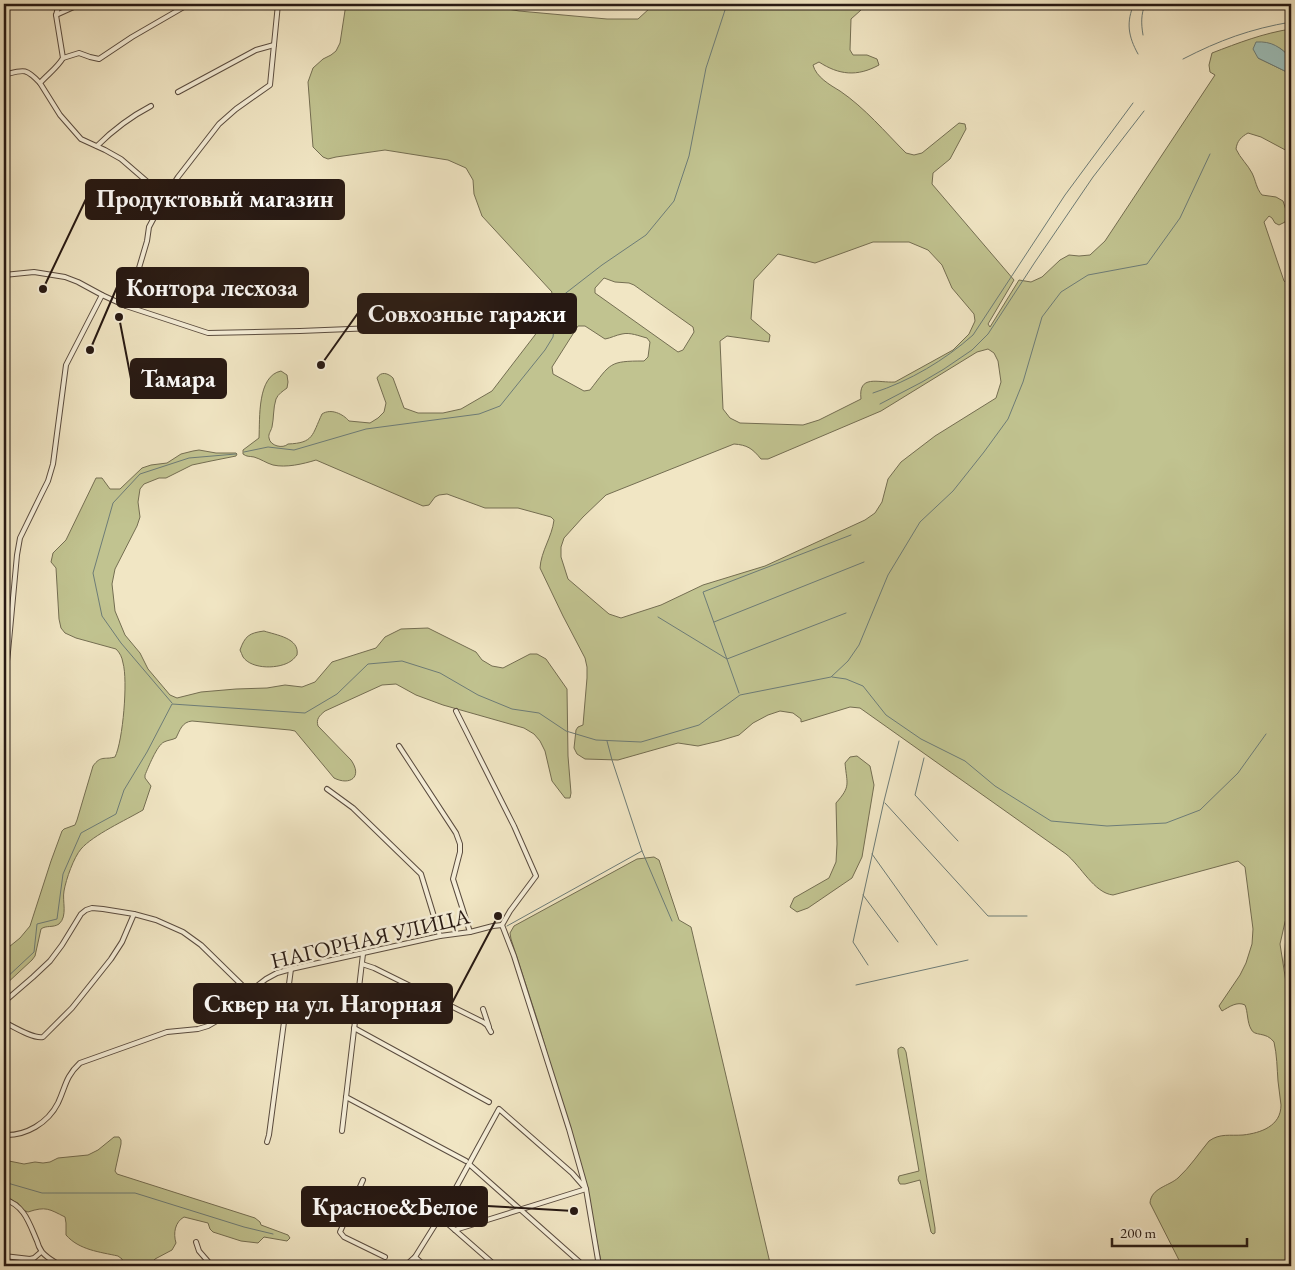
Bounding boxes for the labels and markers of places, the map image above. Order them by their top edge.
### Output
callout: Продуктовый магазин [86,180,344,219]
callout: Контора лесхоза [117,268,308,307]
callout: Совхозные гаражи [358,294,576,333]
callout: Тамара [131,359,226,398]
callout: Сквер на ул. Нагорная [194,984,452,1023]
callout: Красное&Белое [302,1187,487,1226]

